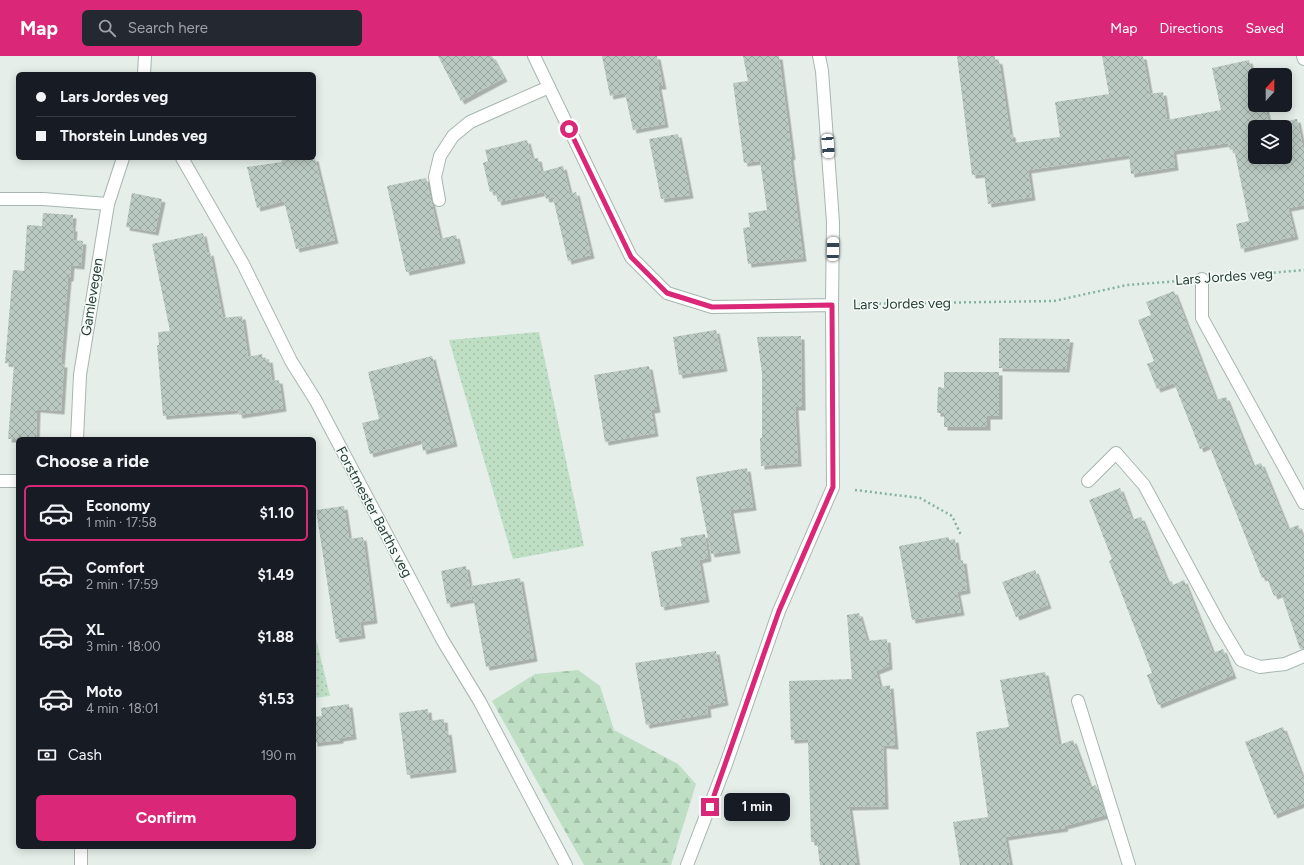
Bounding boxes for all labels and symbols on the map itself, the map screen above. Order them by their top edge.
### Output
north arrow [1248,68,1292,112]
route start [560,120,578,138]
car [821,134,835,158]
car [827,237,839,261]
street label: Gamlevegen [77,257,107,337]
street label: Lars Jordes veg [1175,265,1273,289]
street label: Lars Jordes veg [853,295,951,313]
street label: Forstmester Barths veg [332,444,416,580]
callout: 1 min [724,793,790,821]
route end [701,798,719,816]

